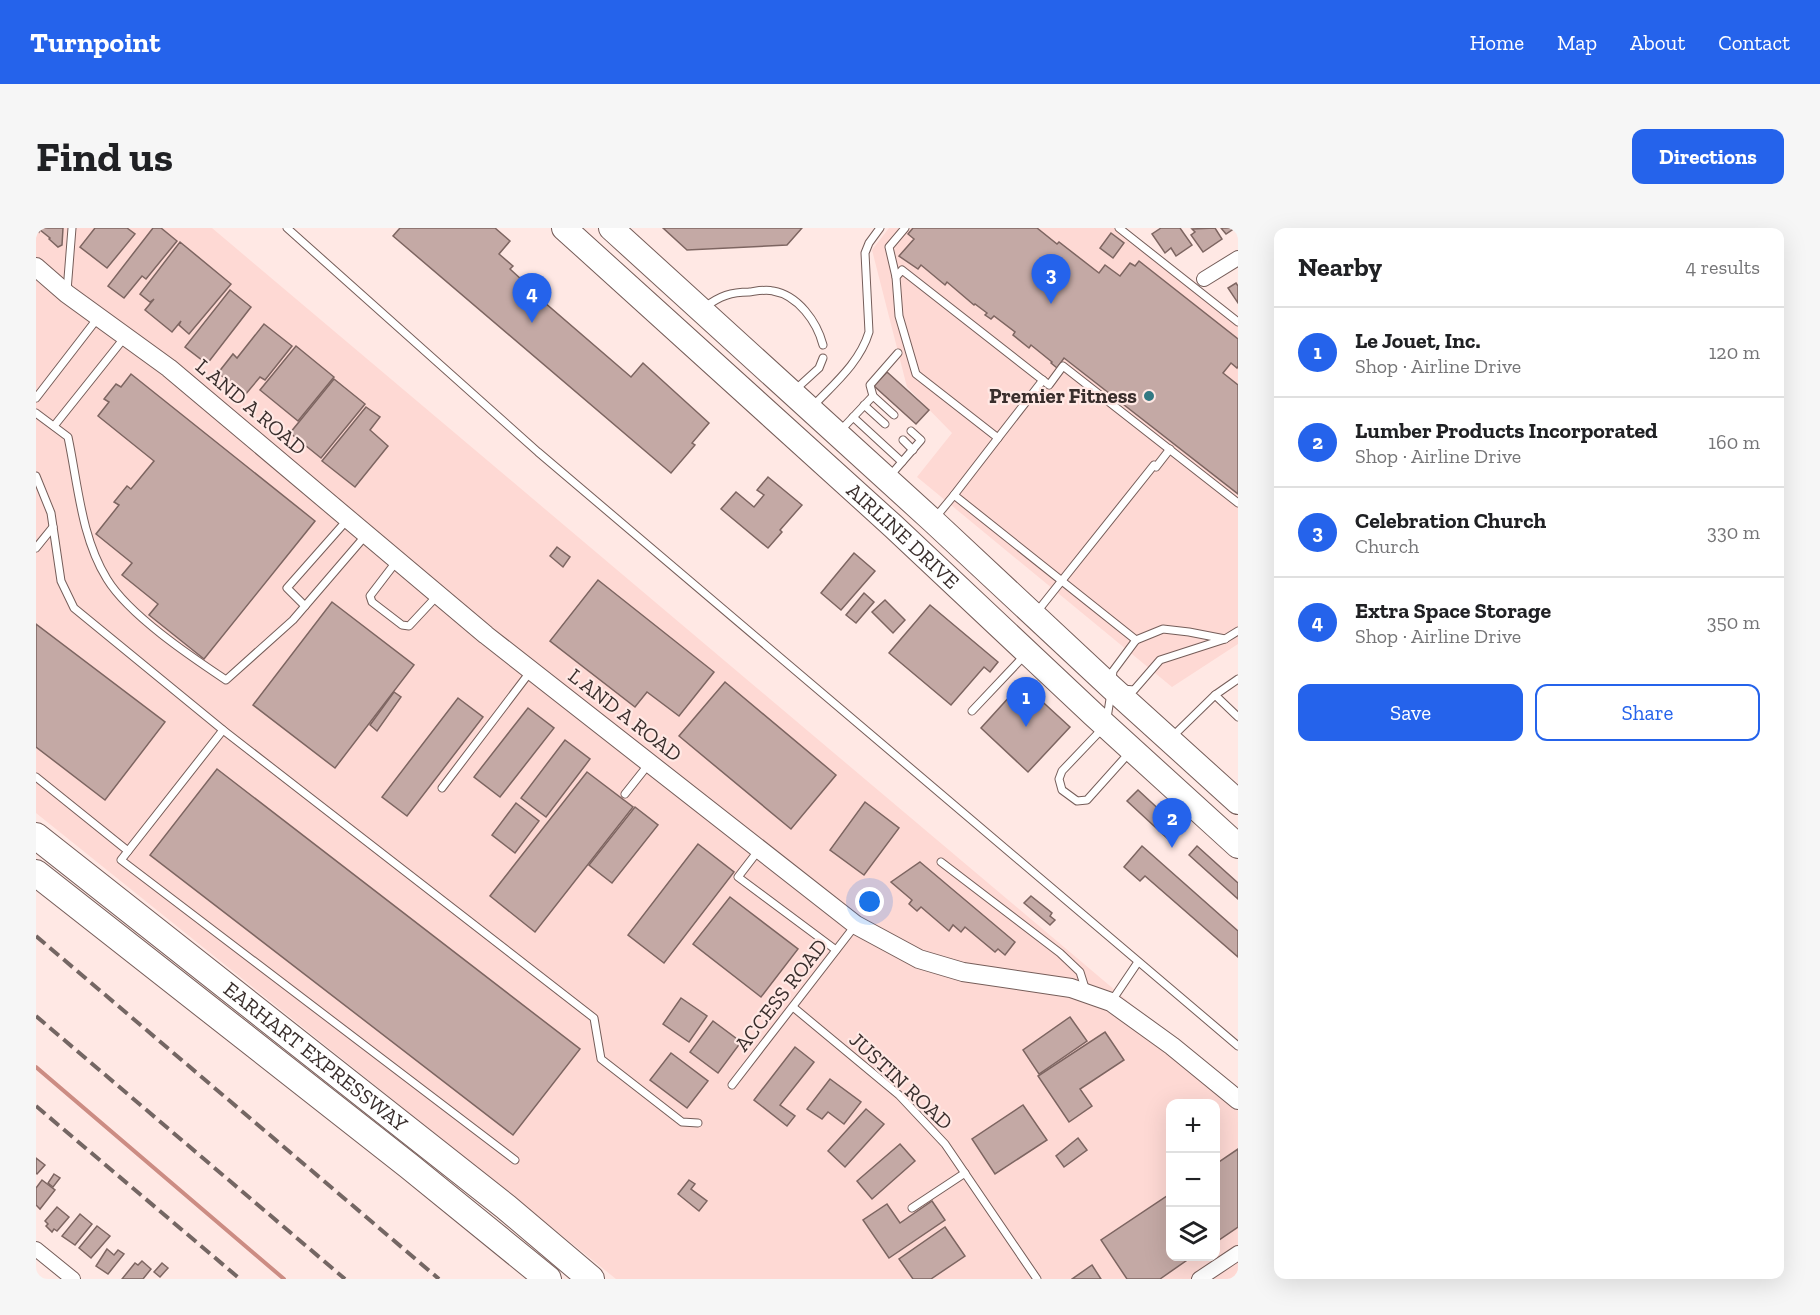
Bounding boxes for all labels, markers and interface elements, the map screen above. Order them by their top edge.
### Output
text: Turnpoint [30,26,160,59]
text: Home [1470,30,1524,55]
text: Map [1557,30,1597,55]
text: About [1630,30,1685,55]
text: Contact [1718,30,1790,55]
button: Directions [1632,129,1784,184]
text: Find us [36,131,173,182]
text: Nearby [1298,251,1382,283]
pin: 3 [1032,254,1070,304]
text: 4 results [1685,255,1760,279]
pin: 4 [512,274,552,323]
text: Le Jouet, Inc. [1355,327,1480,354]
text: 1 [1313,340,1322,364]
text: 120 m [1709,340,1760,364]
street label: L AND A ROAD [191,353,312,460]
text: Shop · Airline Drive [1355,354,1521,378]
place label: Premier Fitness [989,383,1137,408]
marker: Premier Fitness [1142,389,1156,403]
text: Lumber Products Incorporated [1355,417,1658,444]
text: 2 [1312,430,1323,454]
text: 160 m [1708,430,1760,454]
text: Shop · Airline Drive [1355,444,1521,468]
street label: AIRLINE DRIVE [842,477,965,594]
text: Celebration Church [1355,507,1546,534]
text: 3 [1312,520,1323,544]
text: 330 m [1707,520,1760,544]
text: Church [1355,534,1419,558]
text: Extra Space Storage [1355,597,1551,624]
text: 4 [1312,610,1323,634]
text: 350 m [1707,610,1760,634]
text: Shop · Airline Drive [1355,624,1521,648]
street label: L AND A ROAD [564,663,687,767]
pin: 1 [1006,678,1046,727]
button: Save [1298,684,1523,741]
button: Share [1535,684,1760,741]
pin: 2 [1152,798,1192,848]
your location [855,887,884,916]
street label: ACCESS ROAD [729,934,832,1056]
street label: EARHART EXPRESSWAY [219,976,413,1136]
street label: JUSTIN ROAD [845,1027,958,1135]
map controls [1166,1099,1220,1261]
button: + [1166,1099,1220,1153]
button: − [1166,1153,1220,1207]
button: layers [1166,1207,1220,1261]

